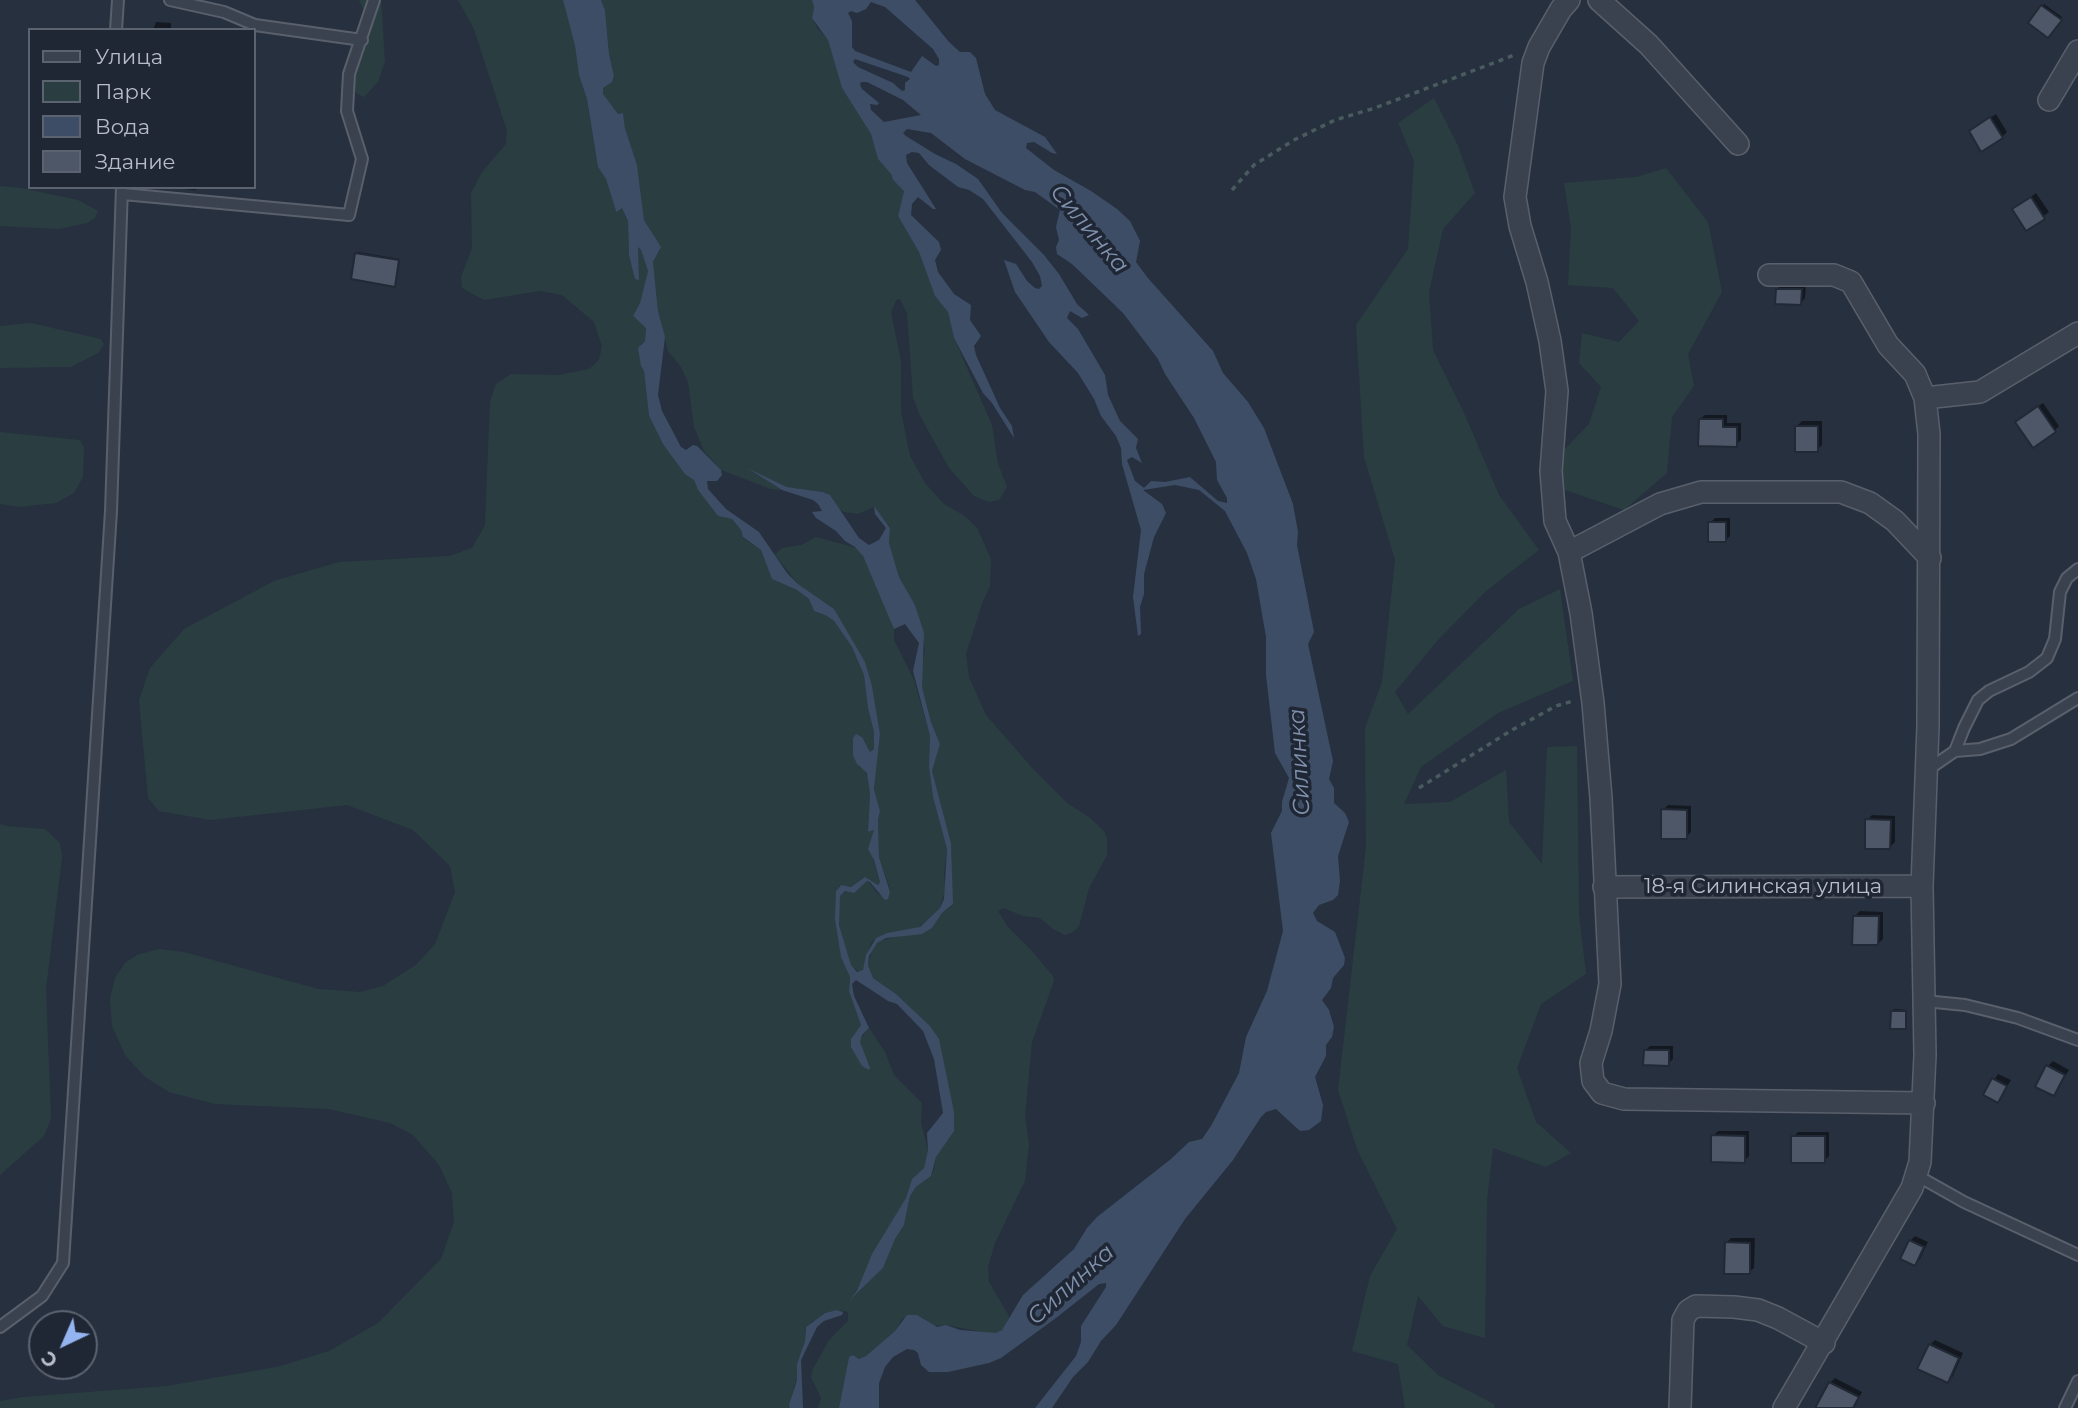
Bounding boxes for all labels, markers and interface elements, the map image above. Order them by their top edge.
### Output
legend [28,28,256,189]
text: Улица [95,44,163,69]
text: Парк [95,79,151,104]
text: Вода [95,114,150,139]
text: Здание [95,149,176,174]
water label: Силинка [1044,179,1134,279]
water label: Силинка [1283,708,1317,816]
street label: 18-я Силинская улица [1644,874,1882,900]
water label: Силинка [1022,1239,1120,1331]
north arrow [28,1310,98,1380]
text: С [37,1346,62,1372]

